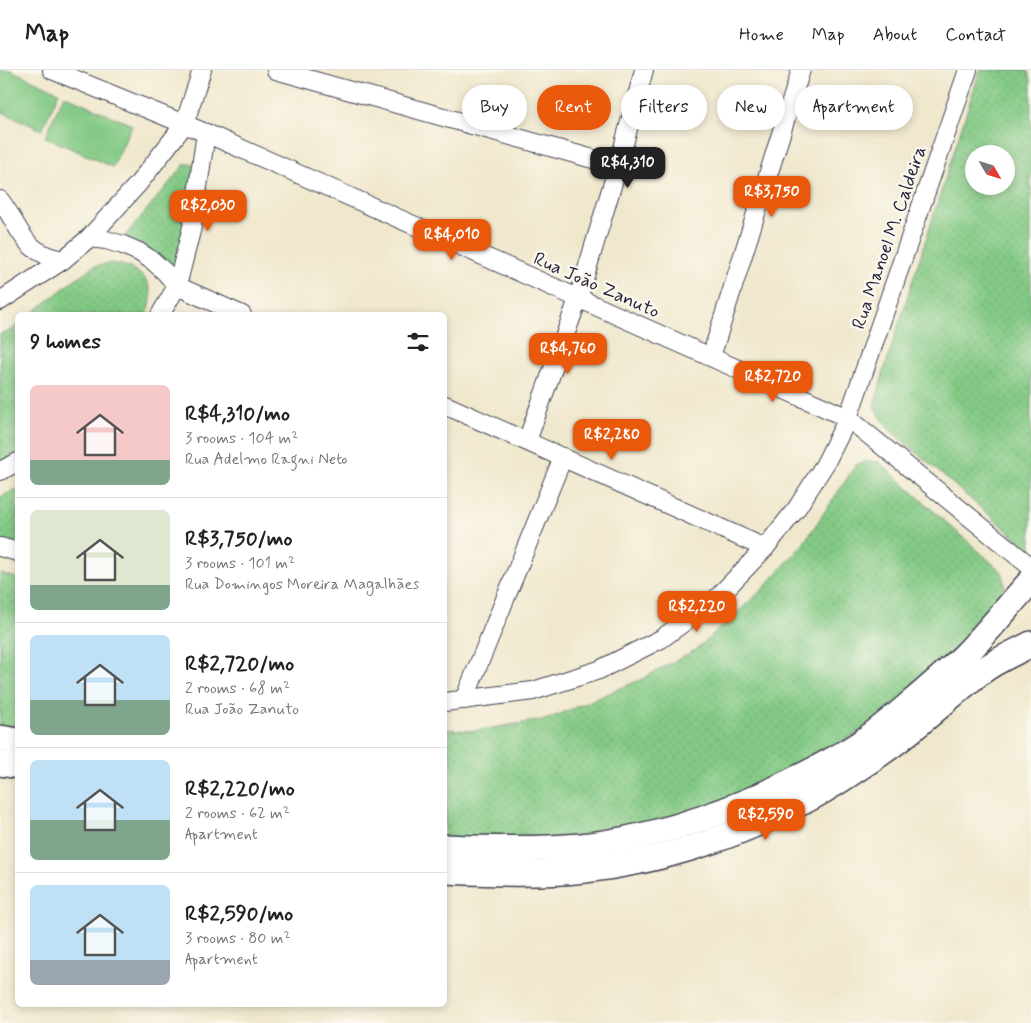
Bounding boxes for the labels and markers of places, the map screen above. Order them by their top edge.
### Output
pin: R$4,310 [582,146,674,189]
pin: R$3,750 [726,176,818,218]
pin: R$2,030 [162,190,254,232]
pin: R$4,010 [406,218,498,261]
pin: R$4,760 [522,332,614,375]
pin: R$2,720 [727,360,819,403]
pin: R$2,280 [566,418,658,461]
pin: R$2,220 [651,590,743,633]
pin: R$2,590 [720,798,812,841]

